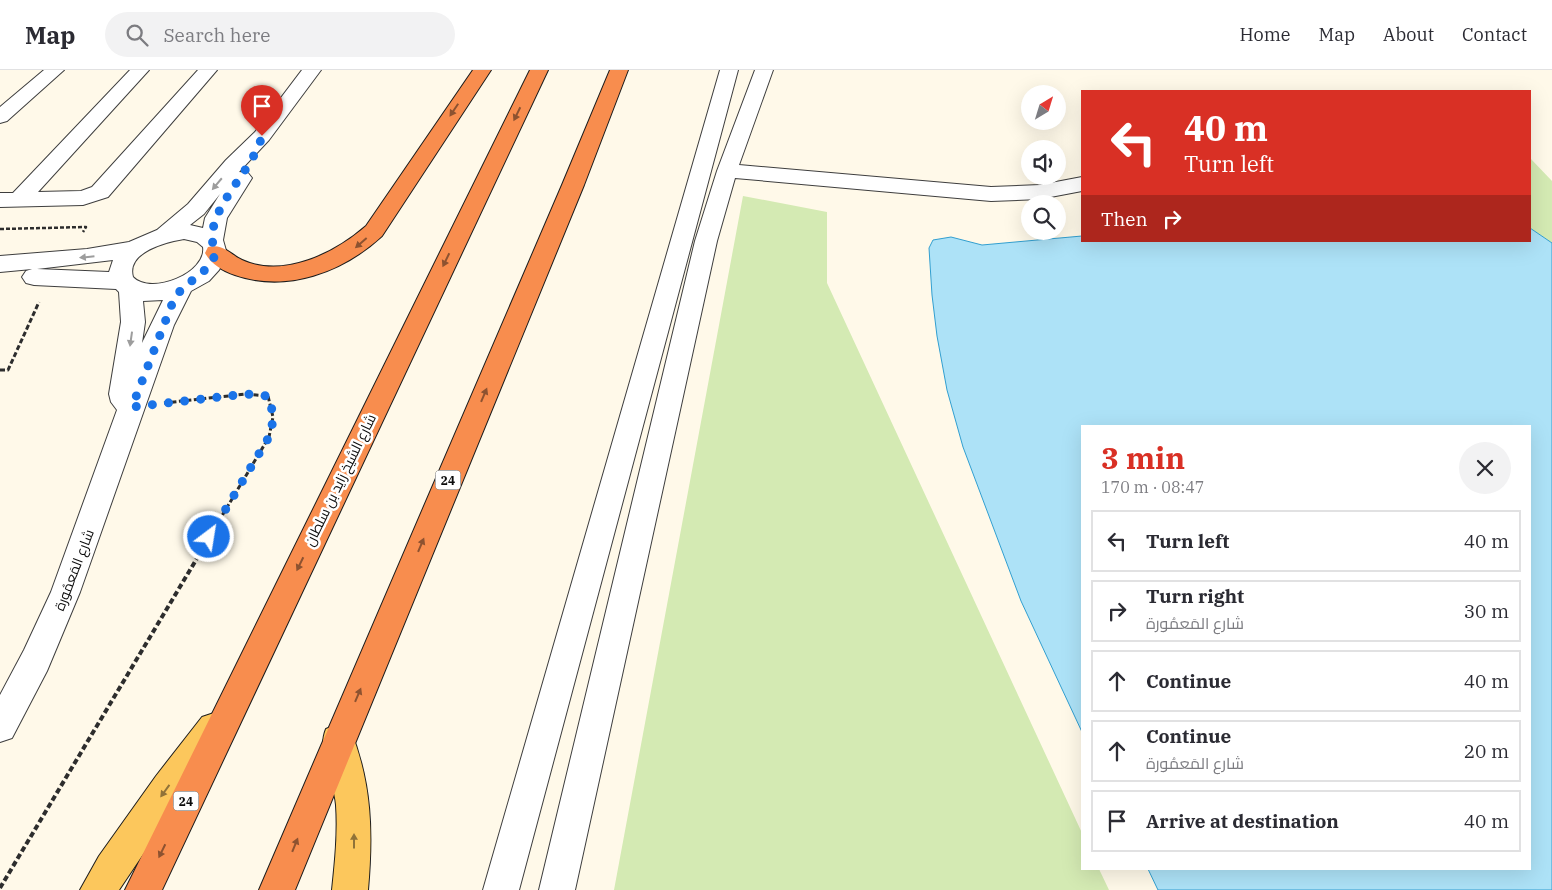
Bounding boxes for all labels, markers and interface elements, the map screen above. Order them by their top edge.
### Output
search box [105,12,455,57]
text: Map [25,19,75,51]
icon: search [123,21,151,49]
text: Search here [163,23,270,47]
text: Home [1239,23,1291,46]
text: Map [1319,23,1355,46]
text: About [1383,23,1434,46]
text: Contact [1462,23,1527,46]
pin [241,85,283,136]
north arrow [1021,85,1066,130]
map controls [1021,85,1066,240]
icon: arrive [248,92,276,120]
one-way arrow [450,104,459,117]
text: 40 m [1184,105,1268,151]
one-way arrow [513,107,521,121]
icon: left [1101,110,1166,175]
button: sound [1021,140,1066,185]
text: Turn left [1184,149,1274,178]
one-way arrow [211,178,222,191]
button: search [1021,195,1066,240]
icon: right [1158,205,1186,233]
text: Then [1101,207,1148,231]
one-way arrow [356,237,368,249]
one-way arrow [79,253,95,261]
one-way arrow [442,253,450,267]
one-way arrow [127,331,135,347]
one-way arrow [481,388,488,403]
street label: شارع الشيخ زايد بن سلطان [300,411,380,549]
text: 3 min [1101,438,1185,477]
button: close [1459,442,1511,494]
road number: 24 [436,470,460,490]
text: 170 m · 08:47 [1101,477,1204,497]
position arrow [182,510,234,562]
street label: شارع المَعمُورة [50,527,98,613]
icon: left [1103,527,1131,555]
text: Turn left [1146,529,1229,553]
text: 40 m [1464,529,1509,553]
one-way arrow [417,538,425,552]
one-way arrow [296,557,304,571]
text: Turn right [1146,584,1244,608]
icon: right [1103,597,1131,625]
text: 30 m [1464,599,1509,623]
text: شارع المَعمُورة [1146,613,1244,633]
icon: ahead [1103,667,1131,695]
text: Continue [1146,669,1231,693]
text: 40 m [1464,669,1509,693]
one-way arrow [354,688,362,702]
text: Continue [1146,724,1231,748]
icon: ahead [1103,737,1131,765]
text: 20 m [1464,739,1509,763]
text: شارع المَعمُورة [1146,753,1244,773]
one-way arrow [159,784,170,797]
road number: 24 [174,791,198,810]
icon: arrive [1103,807,1131,835]
text: Arrive at destination [1146,809,1339,833]
text: 40 m [1464,809,1509,833]
one-way arrow [350,833,358,849]
one-way arrow [291,837,299,852]
one-way arrow [158,844,166,858]

